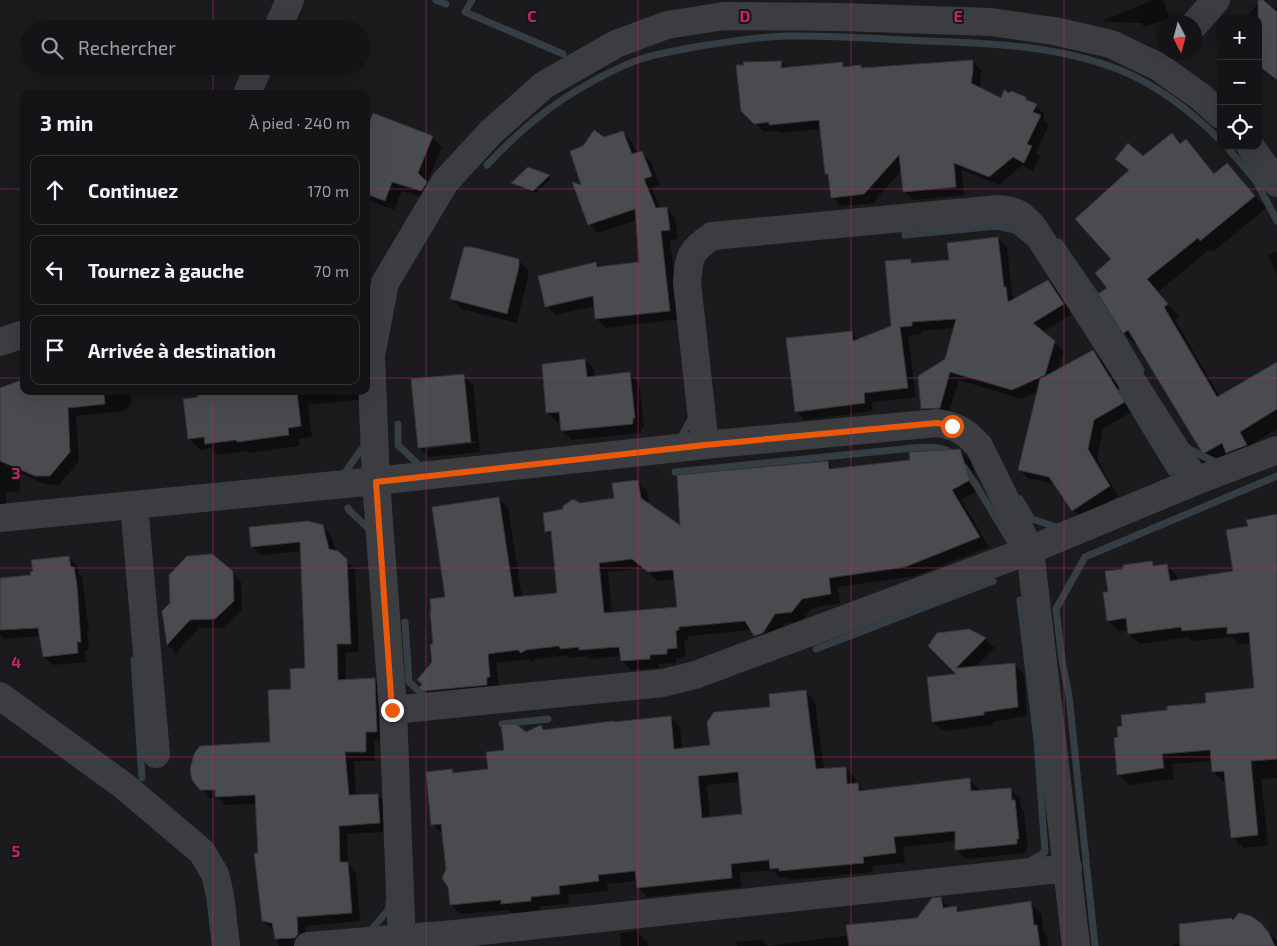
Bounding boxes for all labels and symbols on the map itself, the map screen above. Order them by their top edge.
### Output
text: C [527,6,537,25]
text: D [740,6,751,25]
text: E [953,6,963,25]
north arrow [1157,15,1202,60]
route start [941,415,964,438]
text: 3 [11,463,21,482]
text: 4 [11,652,21,671]
route end [381,699,404,722]
text: 5 [12,841,21,860]

